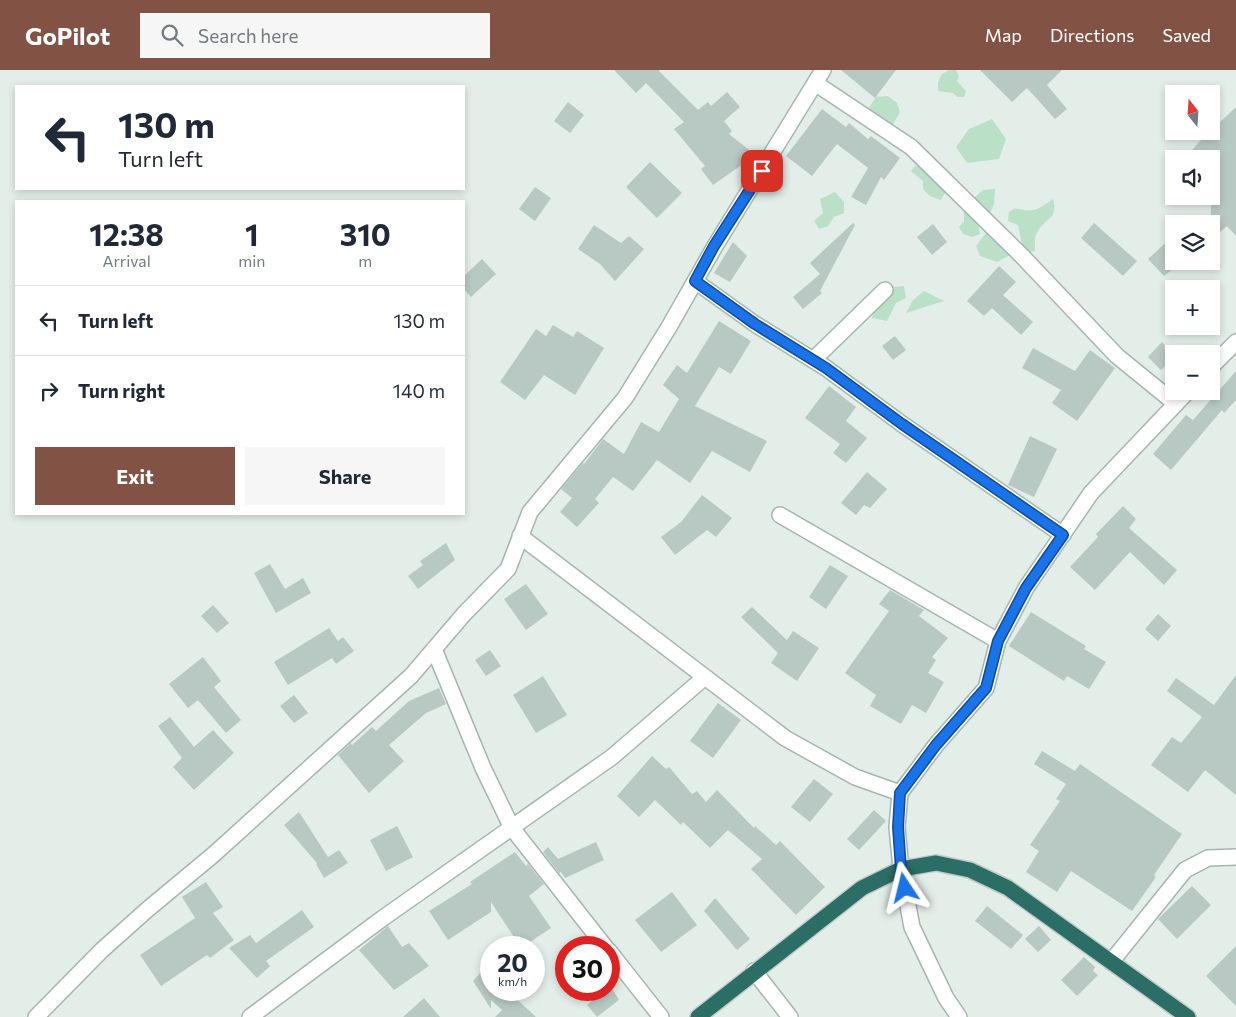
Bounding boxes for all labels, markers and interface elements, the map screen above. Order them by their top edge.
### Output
search box [140,13,490,58]
text: GoPilot [25,21,110,50]
icon: search [158,21,186,49]
text: Search here [198,24,299,47]
text: Map [985,24,1022,46]
text: Directions [1050,24,1134,46]
text: Saved [1162,24,1211,46]
north arrow [1165,85,1220,140]
map controls [1165,85,1220,400]
text: 130 m [118,102,215,145]
icon: left [35,105,100,170]
text: Turn left [118,145,203,172]
pin [741,150,783,192]
button: sound [1165,150,1220,205]
icon: arrive [748,157,776,185]
text: 12:38 [89,215,164,252]
text: 1 [245,215,259,252]
text: 310 [340,215,391,252]
button: layers [1165,215,1220,270]
text: Arrival [102,251,151,270]
text: min [238,251,265,270]
text: m [358,251,372,270]
button: + [1165,280,1220,335]
icon: left [35,307,63,335]
text: Turn left [78,309,153,332]
text: 130 m [393,309,445,332]
button: − [1165,345,1220,400]
icon: right [35,377,63,405]
text: Turn right [78,379,165,402]
text: 140 m [393,379,445,402]
button: Exit [35,447,235,505]
button: Share [245,447,445,505]
position arrow [878,861,930,913]
speed limit sign: 30 [555,936,620,1001]
text: 20 [497,947,528,977]
text: km/h [498,974,527,988]

